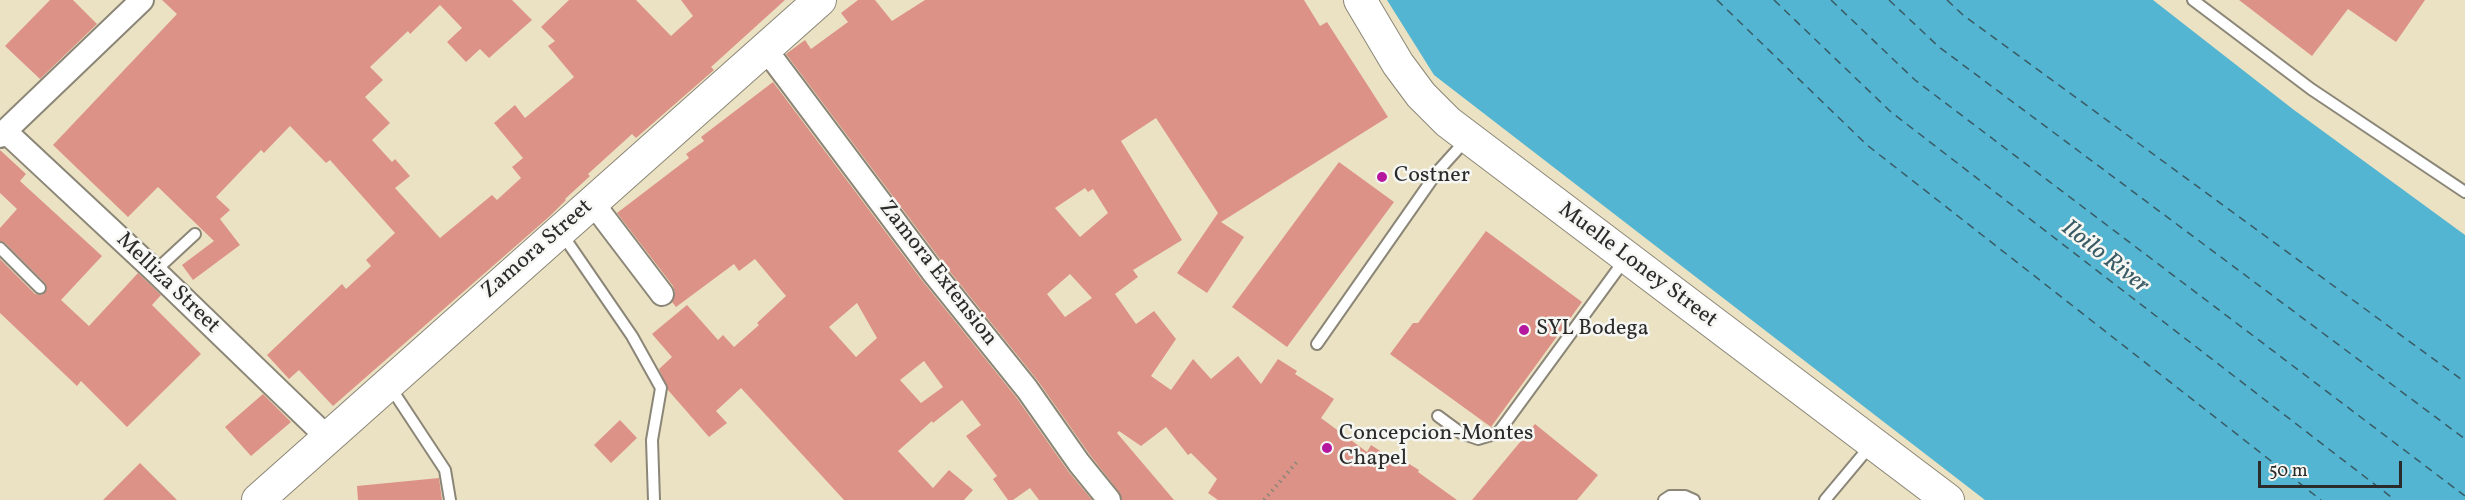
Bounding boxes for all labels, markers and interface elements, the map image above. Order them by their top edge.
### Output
place label: Costner [1394,164,1470,190]
marker: Costner [1375,170,1389,184]
street label: Zamora Street [477,195,599,305]
street label: Zamora Extension [872,196,1002,352]
street label: Muelle Loney Street [1552,198,1722,334]
water label: Iloilo River [2054,215,2154,301]
street label: Melliza Street [110,228,224,340]
place label: SYL Bodega [1536,317,1649,343]
marker: SYL Bodega [1517,323,1531,337]
place label: Concepcion-Montes Chapel [1339,422,1533,474]
marker: Concepcion-Montes Chapel [1320,441,1334,455]
scale bar [2261,449,2405,487]
text: 50 m [2269,459,2308,484]

